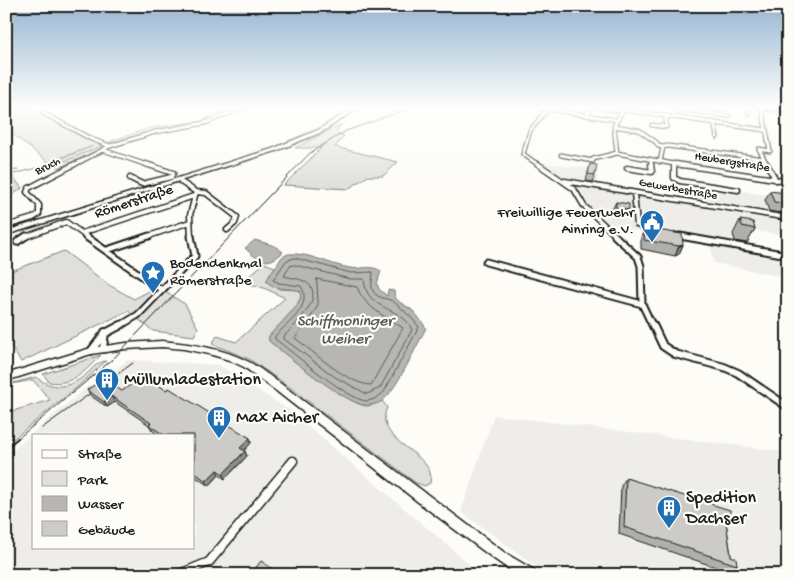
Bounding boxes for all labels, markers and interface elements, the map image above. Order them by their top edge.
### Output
street label: Heubergstraße [693,150,771,176]
street label: Bruch [32,155,63,180]
street label: Gewerbestraße [638,176,719,204]
street label: Römerstraße [92,181,176,223]
place label: Freiwillige Feuerwehr Ainring e.V. [496,204,636,239]
public building icon: Freiwillige Feuerwehr Ainring e.V. [639,209,665,243]
place label: Bodendenkmal Römerstraße [169,255,262,290]
place icon: Bodendenkmal Römerstraße [140,260,166,294]
water label: Schiffmoninger Weiher [297,313,396,350]
building icon: Müllumladestation [94,367,120,401]
place label: Müllumladestation [124,370,261,391]
building icon: Max Aicher [206,405,232,439]
place label: Max Aicher [236,408,320,429]
legend [32,434,195,548]
text: Straße [78,446,122,464]
text: Park [77,472,108,490]
place label: Spedition Dachser [685,488,757,530]
building icon: Spedition Dachser [656,495,682,529]
text: Wasser [78,496,125,514]
text: Gebäude [78,522,135,540]

